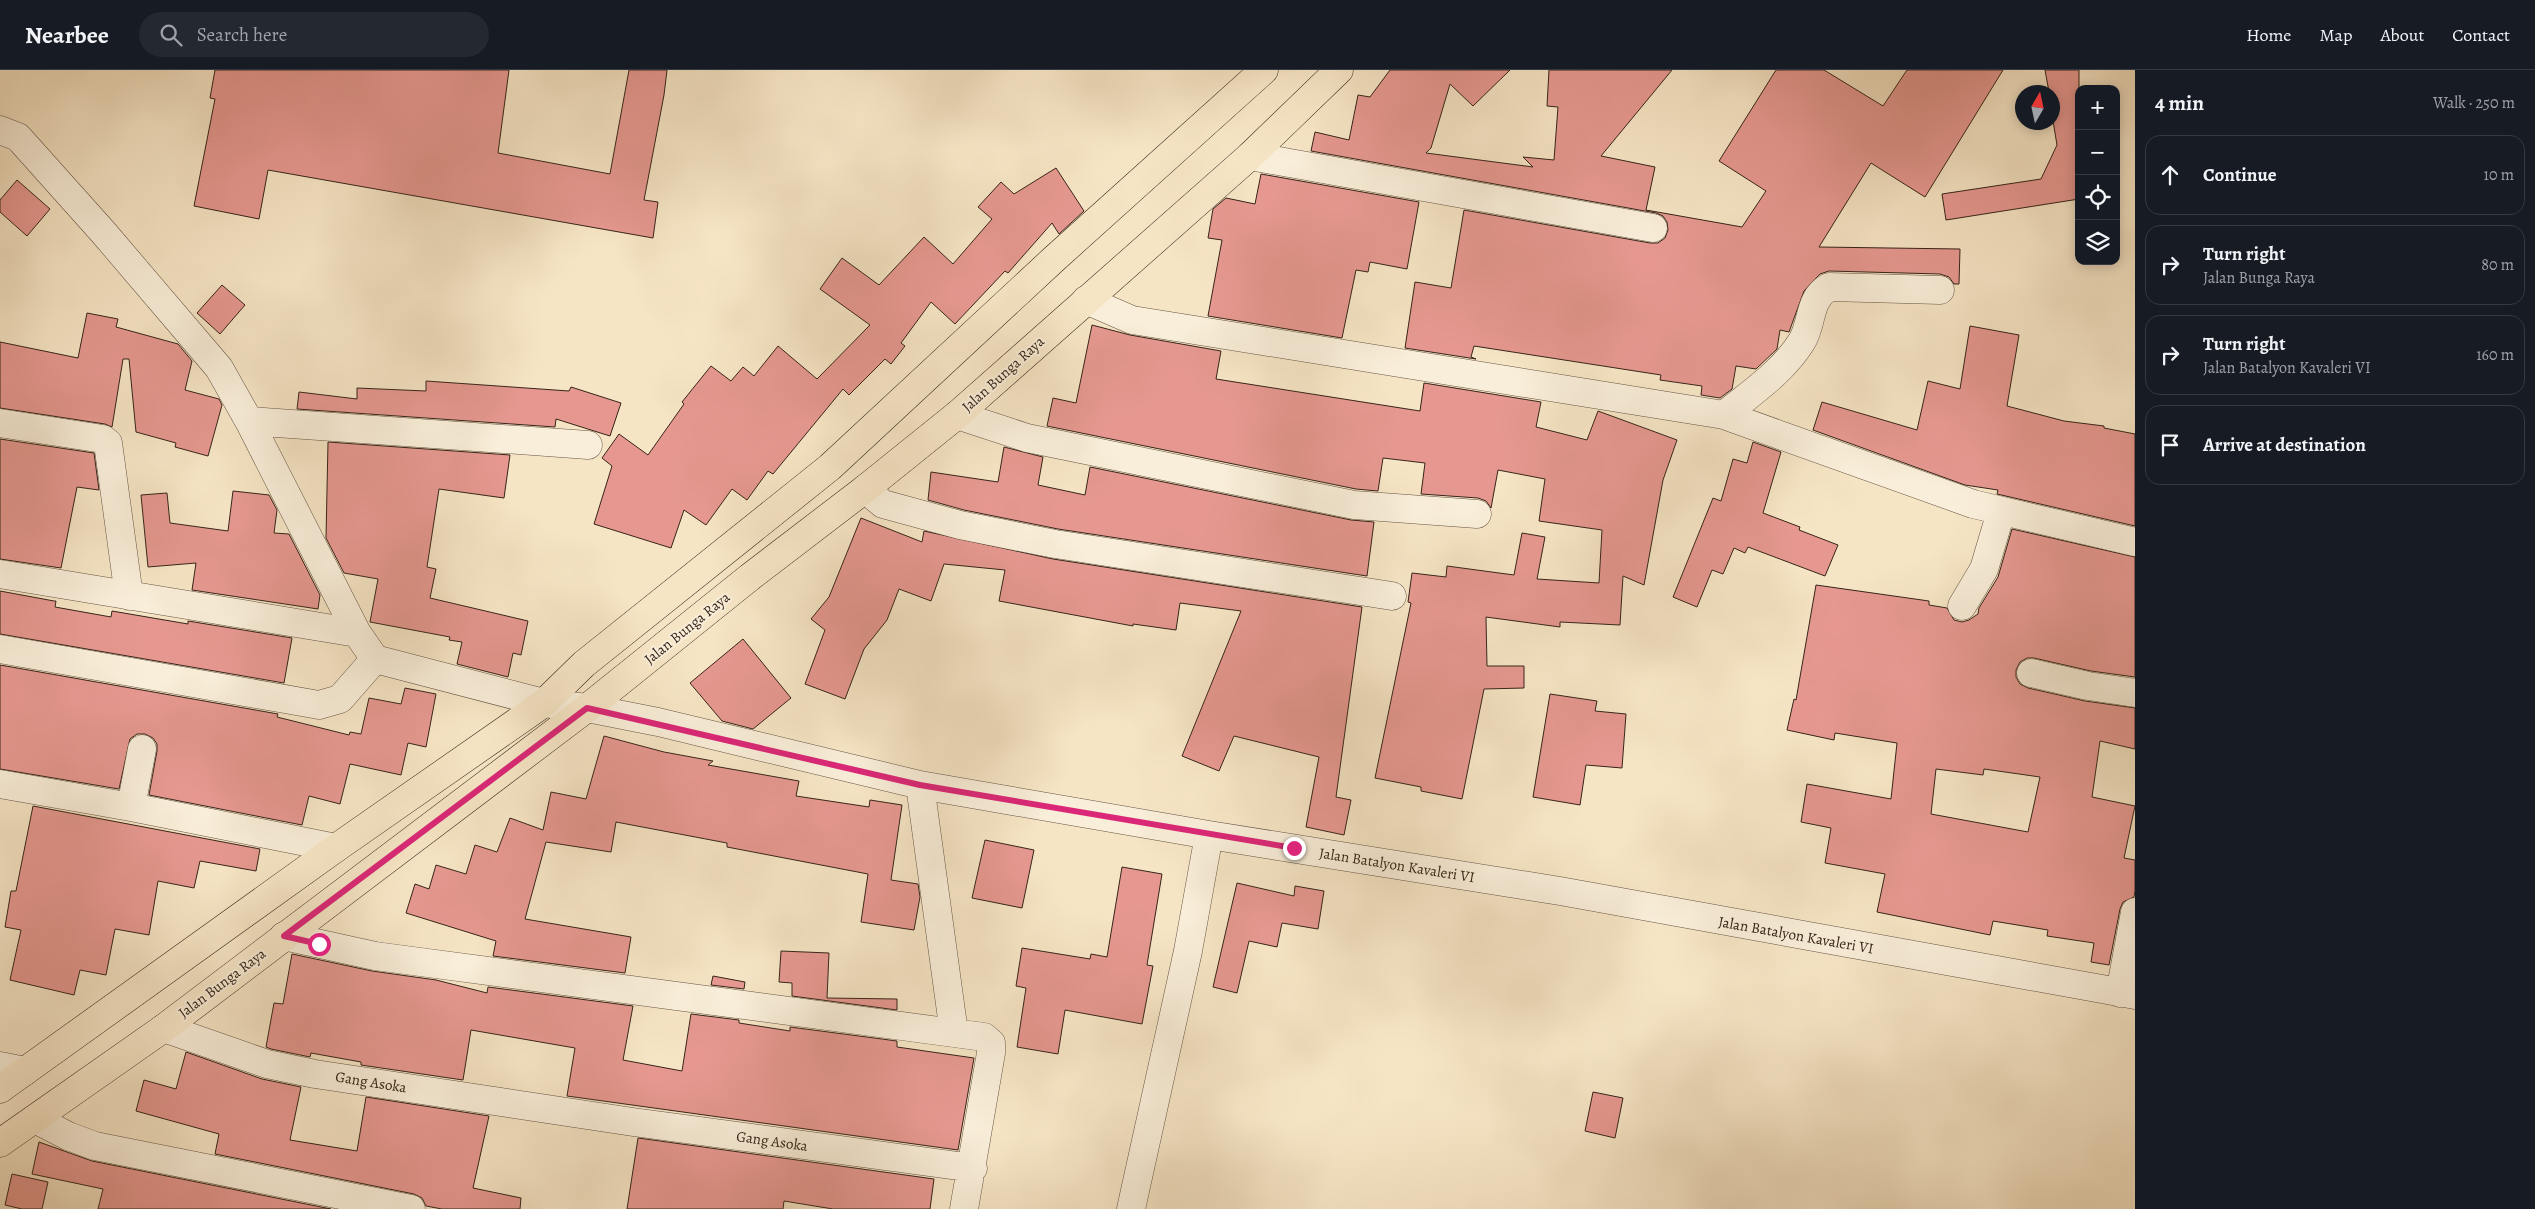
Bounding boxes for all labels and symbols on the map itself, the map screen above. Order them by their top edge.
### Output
north arrow [2015,85,2060,130]
street label: Jalan Bunga Raya [957,331,1049,417]
street label: Jalan Bunga Raya [640,587,734,669]
route end [1283,837,1306,860]
street label: Jalan Batalyon Kavaleri VI [1318,843,1476,887]
street label: Jalan Batalyon Kavaleri VI [1717,912,1875,958]
route start [308,933,331,956]
street label: Jalan Bunga Raya [174,943,270,1023]
street label: Gang Asoka [334,1066,408,1098]
street label: Gang Asoka [735,1126,809,1156]

